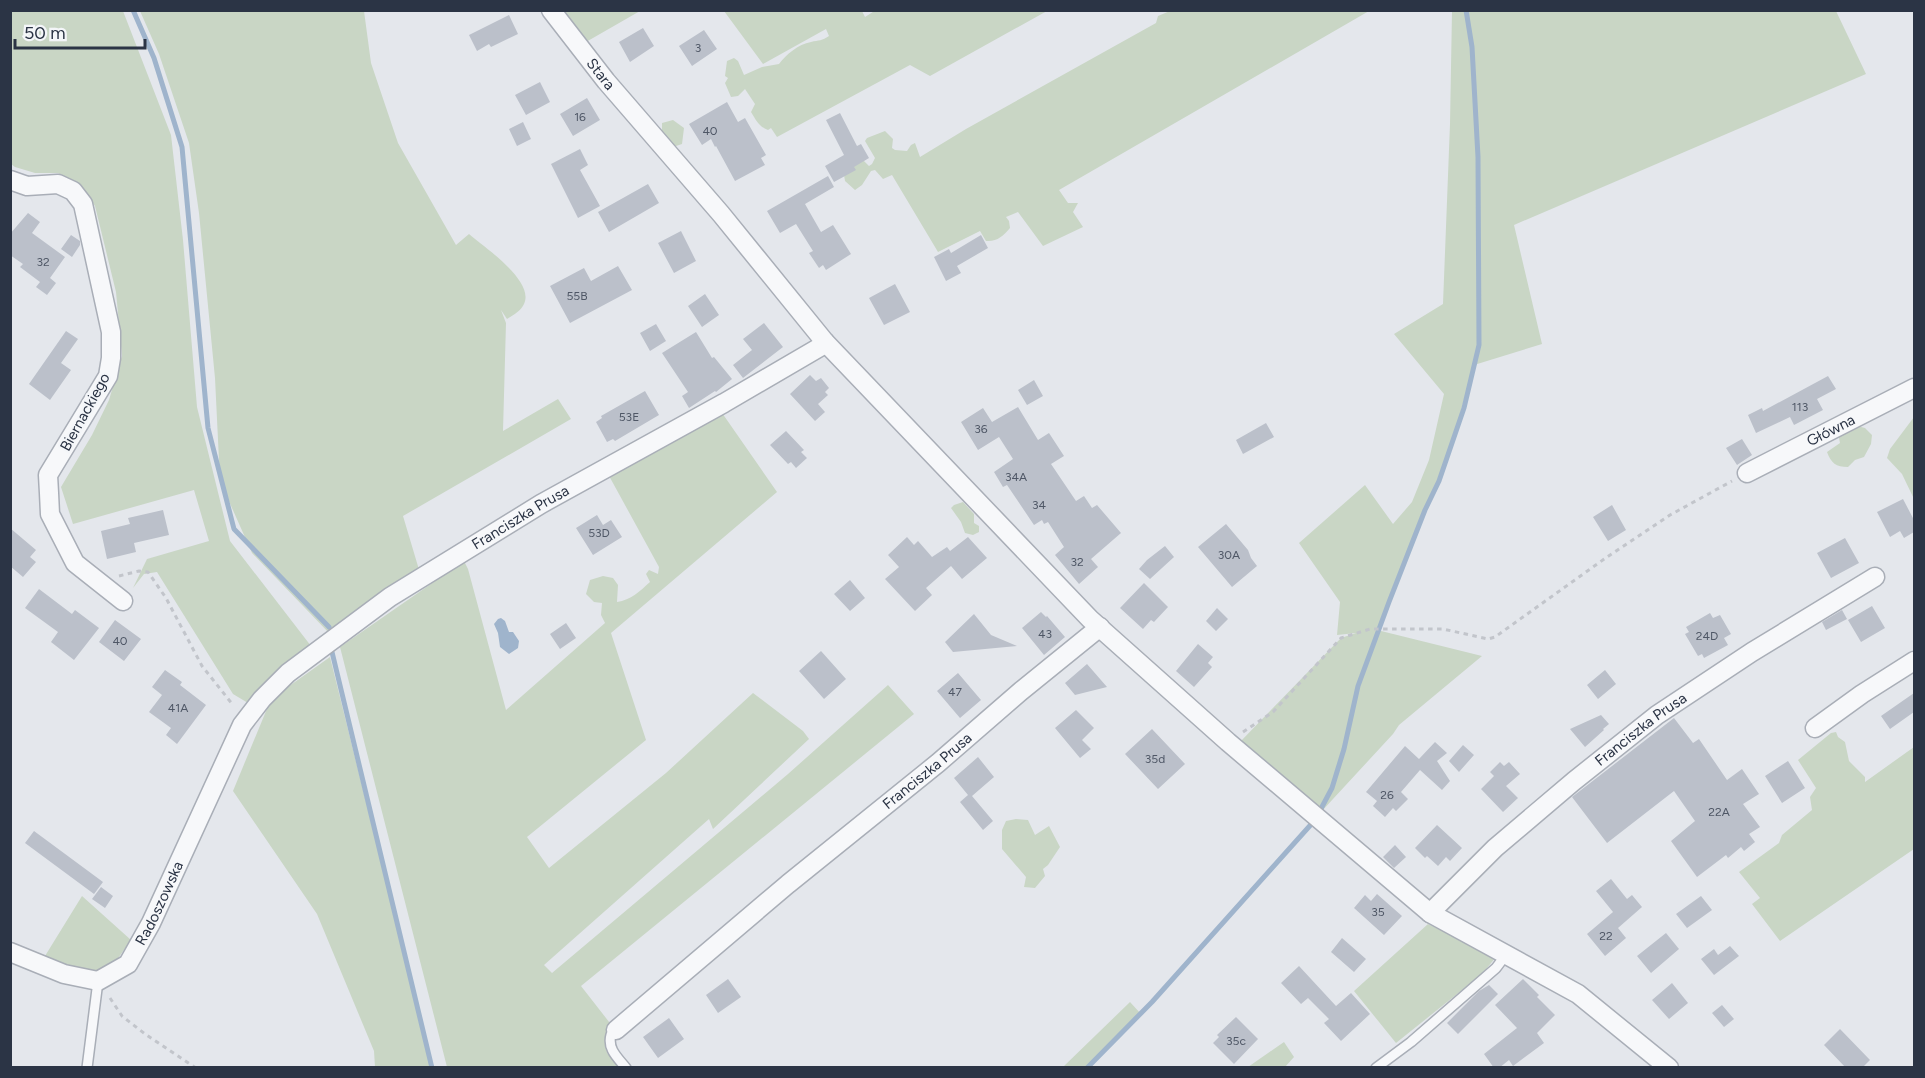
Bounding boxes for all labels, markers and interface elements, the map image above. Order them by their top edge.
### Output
scale bar [15,12,146,50]
text: 50 m [24,22,66,44]
house number: 3 [695,41,701,55]
street label: Stara [583,55,619,94]
house number: 16 [574,110,586,124]
house number: 40 [702,124,718,138]
house number: 32 [36,255,50,269]
house number: 55B [566,289,588,303]
street label: Biernackiego [56,370,114,454]
house number: 113 [1792,400,1808,414]
house number: 53E [619,410,639,424]
street label: Główna [1804,411,1858,450]
house number: 36 [974,422,988,436]
house number: 34A [1005,470,1027,484]
street label: Franciszka Prusa [468,481,572,553]
house number: 34 [1032,498,1047,512]
house number: 53D [588,526,610,540]
house number: 30A [1218,548,1240,562]
house number: 32 [1070,555,1084,569]
house number: 43 [1038,627,1052,641]
house number: 24D [1696,629,1718,643]
house number: 40 [112,634,128,648]
house number: 47 [948,685,962,699]
street label: Franciszka Prusa [1591,689,1690,770]
house number: 41A [168,701,188,715]
street label: Franciszka Prusa [879,729,975,813]
house number: 35d [1145,752,1165,766]
house number: 26 [1380,788,1394,802]
house number: 22A [1708,805,1730,819]
street label: Radoszowska [131,858,187,948]
house number: 35 [1371,905,1385,919]
house number: 22 [1599,929,1613,943]
house number: 35c [1226,1034,1246,1048]

